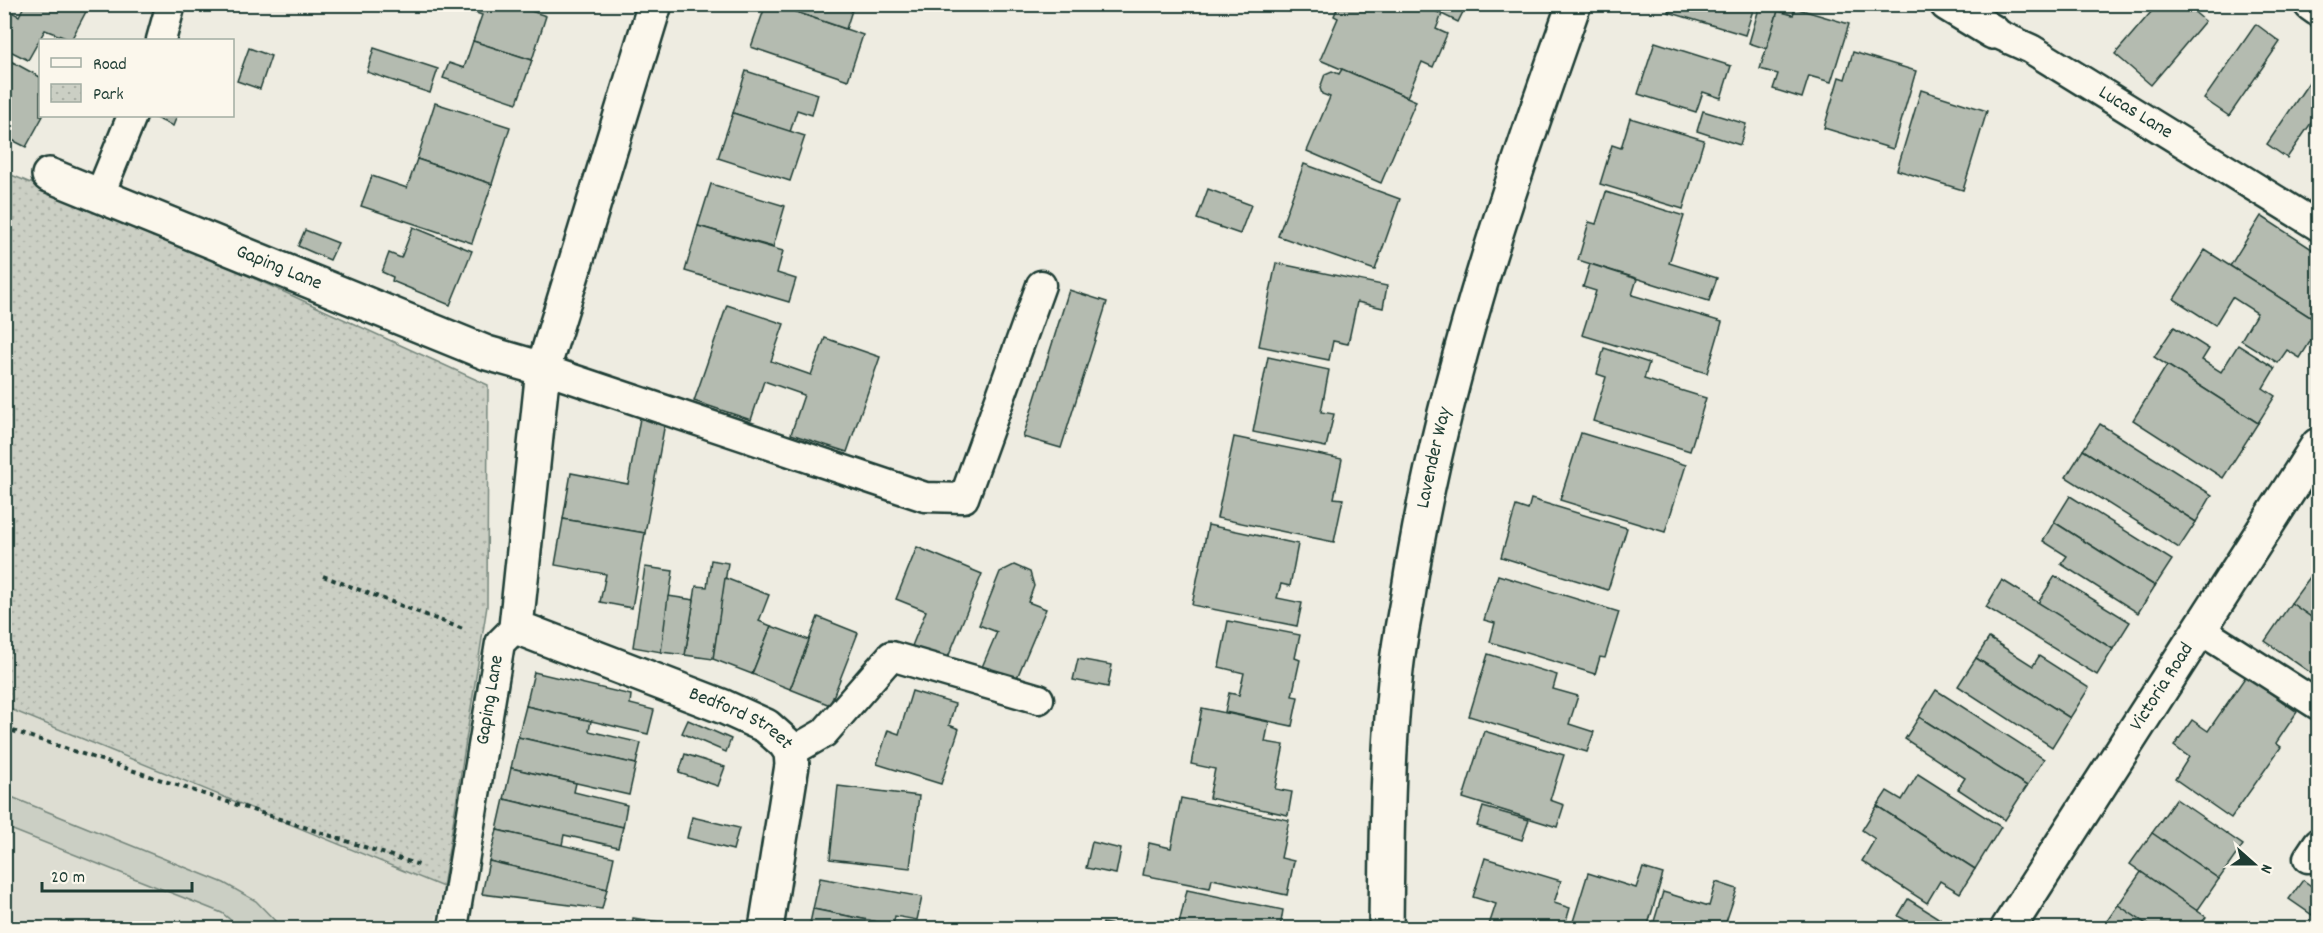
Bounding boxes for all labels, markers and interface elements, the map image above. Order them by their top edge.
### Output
legend [39,39,234,117]
text: Road [93,53,127,78]
street label: Lucas Lane [2093,80,2178,147]
text: Park [93,83,124,108]
street label: Gaping Lane [231,238,326,298]
street label: Lavender Way [1410,403,1460,511]
street label: Victoria Road [2124,638,2201,737]
street label: Gaping Lane [469,653,512,747]
street label: Bedford Street [685,681,800,755]
north arrow [2224,834,2284,894]
scale bar [42,855,192,893]
text: N [2253,861,2278,876]
text: 20 m [51,866,85,891]

